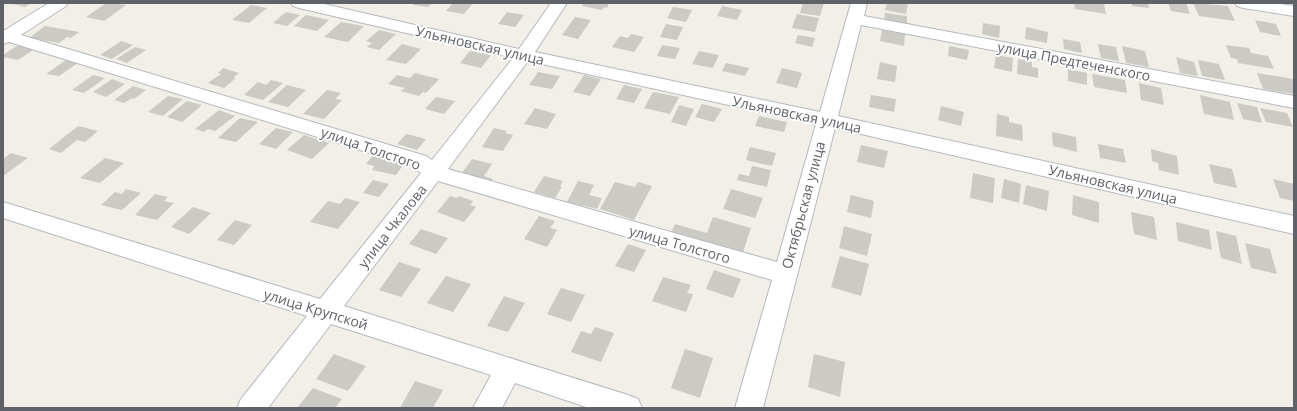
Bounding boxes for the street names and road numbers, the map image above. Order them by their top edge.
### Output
street label: Ульяновская улица [414,21,546,69]
street label: улица Предтеченского [996,37,1152,85]
street label: Ульяновская улица [731,91,863,137]
street label: улица Толстого [319,122,423,174]
street label: Октябрьская улица [777,139,829,271]
street label: Ульяновская улица [1047,160,1179,208]
street label: улица Чкалова [353,180,431,272]
street label: улица Толстого [627,220,733,268]
street label: улица Крупской [261,284,371,334]

